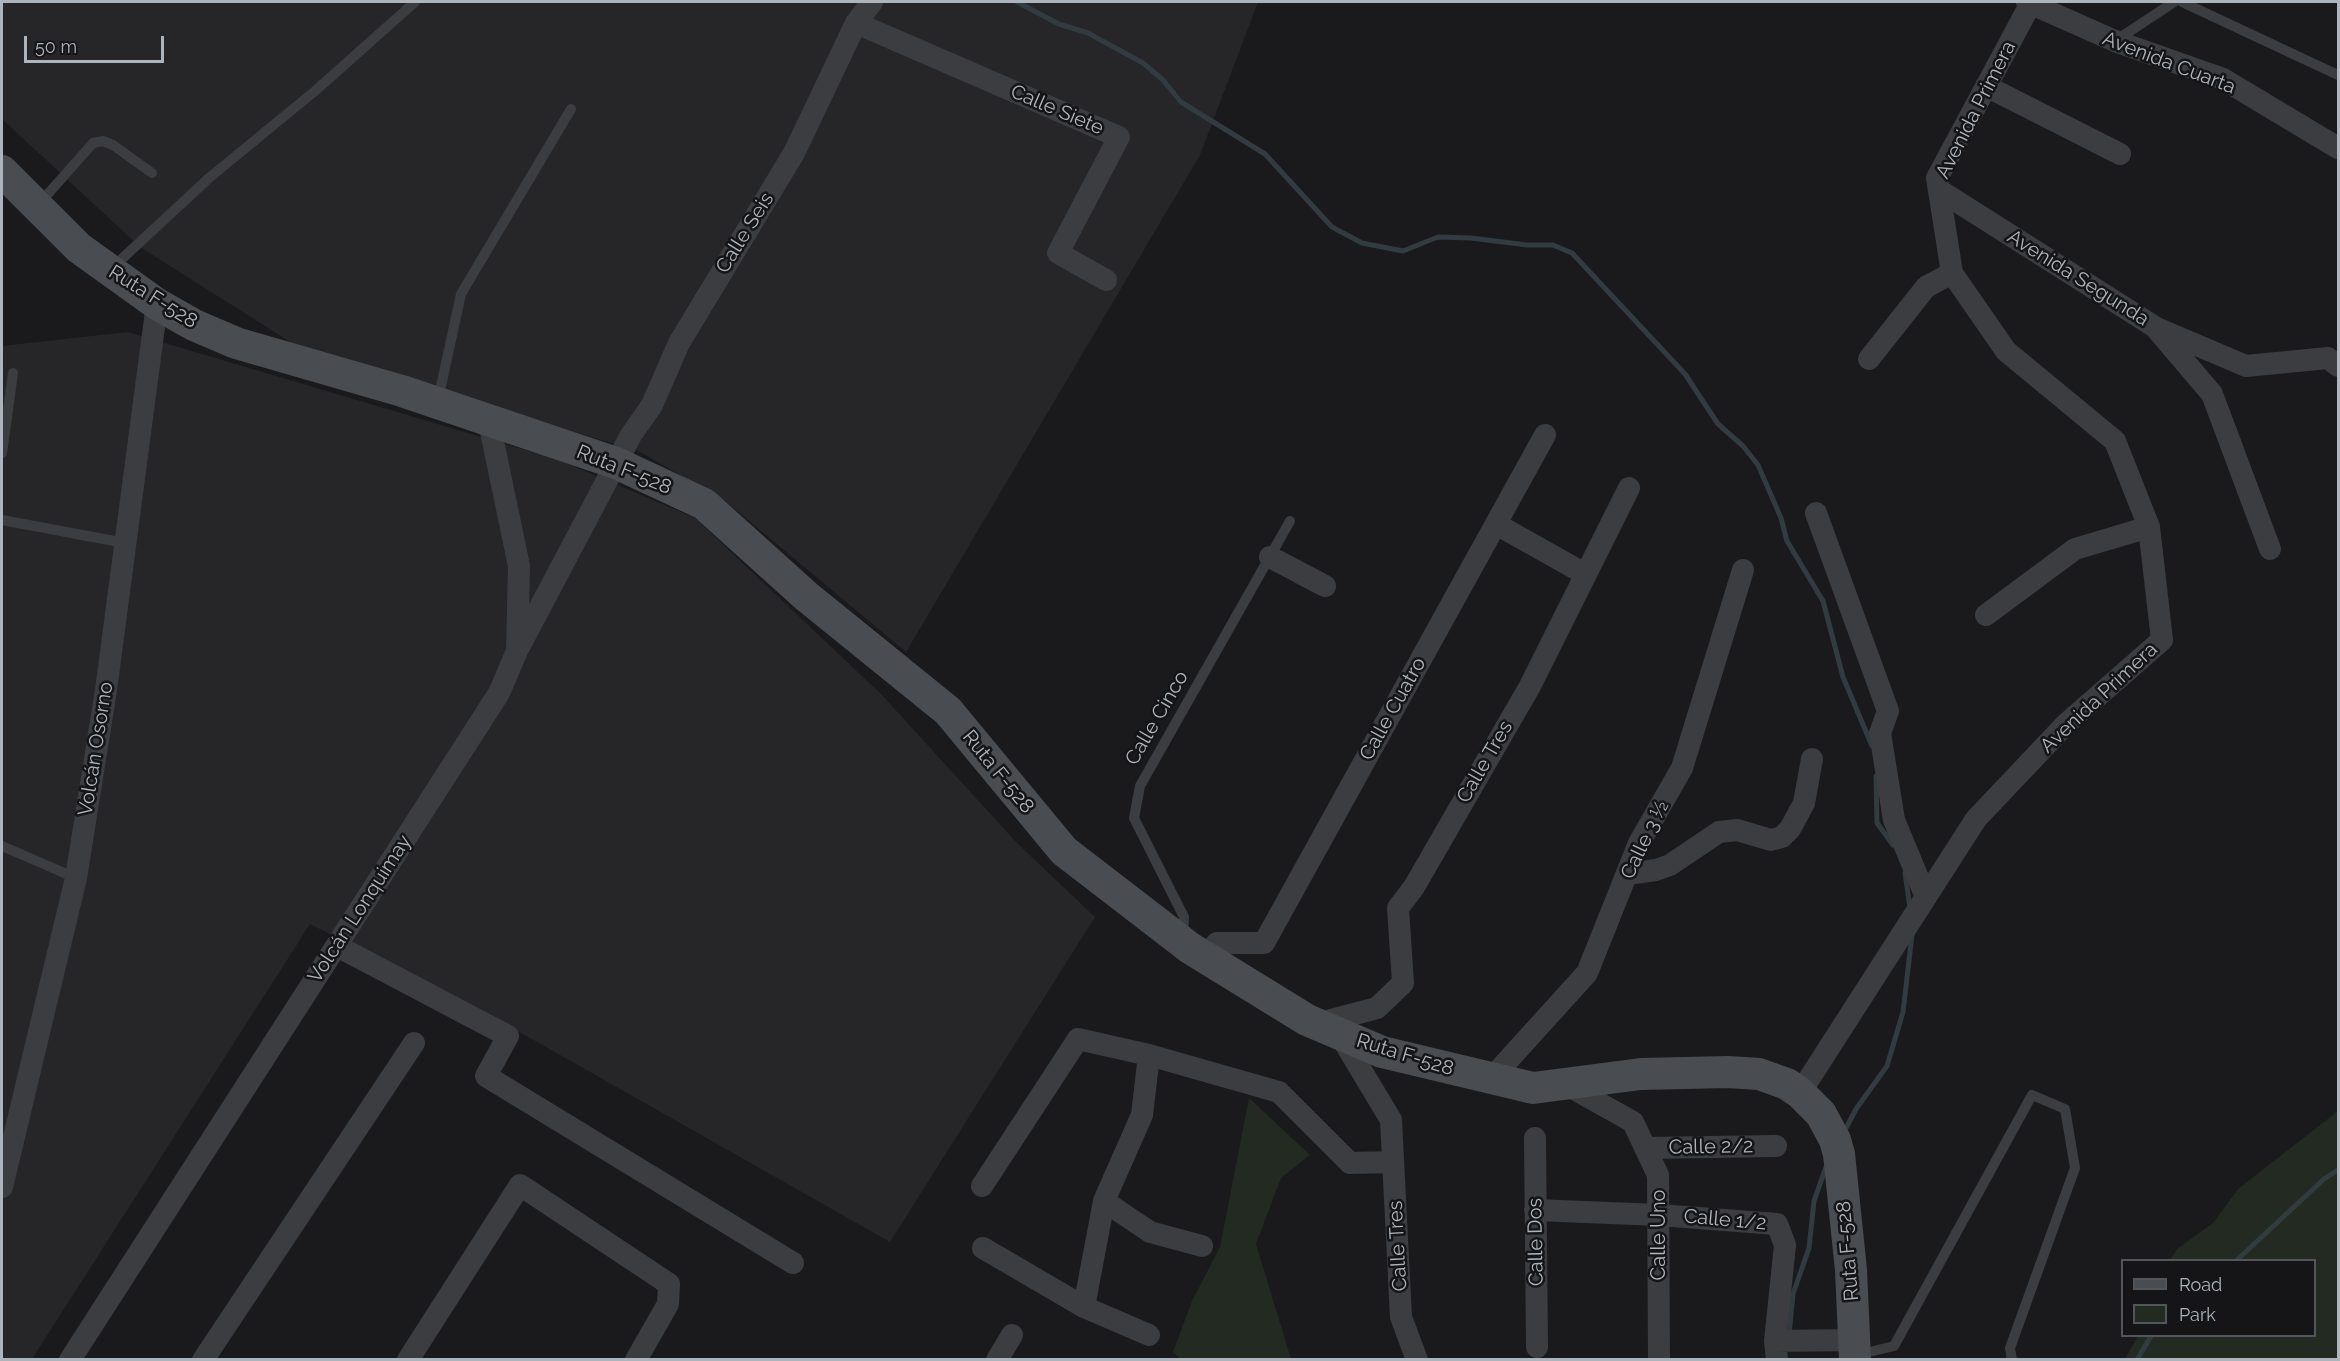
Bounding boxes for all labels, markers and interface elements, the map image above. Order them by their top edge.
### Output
scale bar [27,24,166,62]
street label: Avenida Cuarta [2099,27,2239,99]
text: 50 m [35,36,77,57]
street label: Avenida Primera [1931,37,2021,183]
street label: Calle Siete [1007,80,1107,140]
street label: Calle Seis [711,188,779,278]
street label: Avenida Segunda [2003,225,2153,331]
street label: Ruta F-528 [104,260,202,334]
street label: Ruta F-528 [573,440,675,500]
street label: Avenida Primera [2036,638,2162,758]
street label: Calle Cuatro [1355,653,1431,765]
street label: Calle Cinco [1120,667,1194,769]
street label: Volcán Osorno [74,680,118,818]
street label: Calle Tres [1452,717,1518,807]
street label: Ruta F-528 [957,725,1039,819]
street label: Calle 3 ½ [1616,797,1674,883]
street label: Volcán Lonquimay [303,831,417,987]
street label: Ruta F-528 [1353,1029,1457,1081]
street label: Calle 2/2 [1668,1134,1754,1160]
street label: Calle Uno [1647,1190,1671,1280]
street label: Calle Dos [1523,1198,1549,1286]
street label: Calle Tres [1384,1200,1412,1292]
street label: Ruta F-528 [1832,1200,1864,1302]
street label: Calle 1/2 [1683,1204,1767,1236]
legend [2121,1259,2316,1337]
text: Road [2179,1274,2222,1295]
text: Park [2179,1304,2216,1325]

